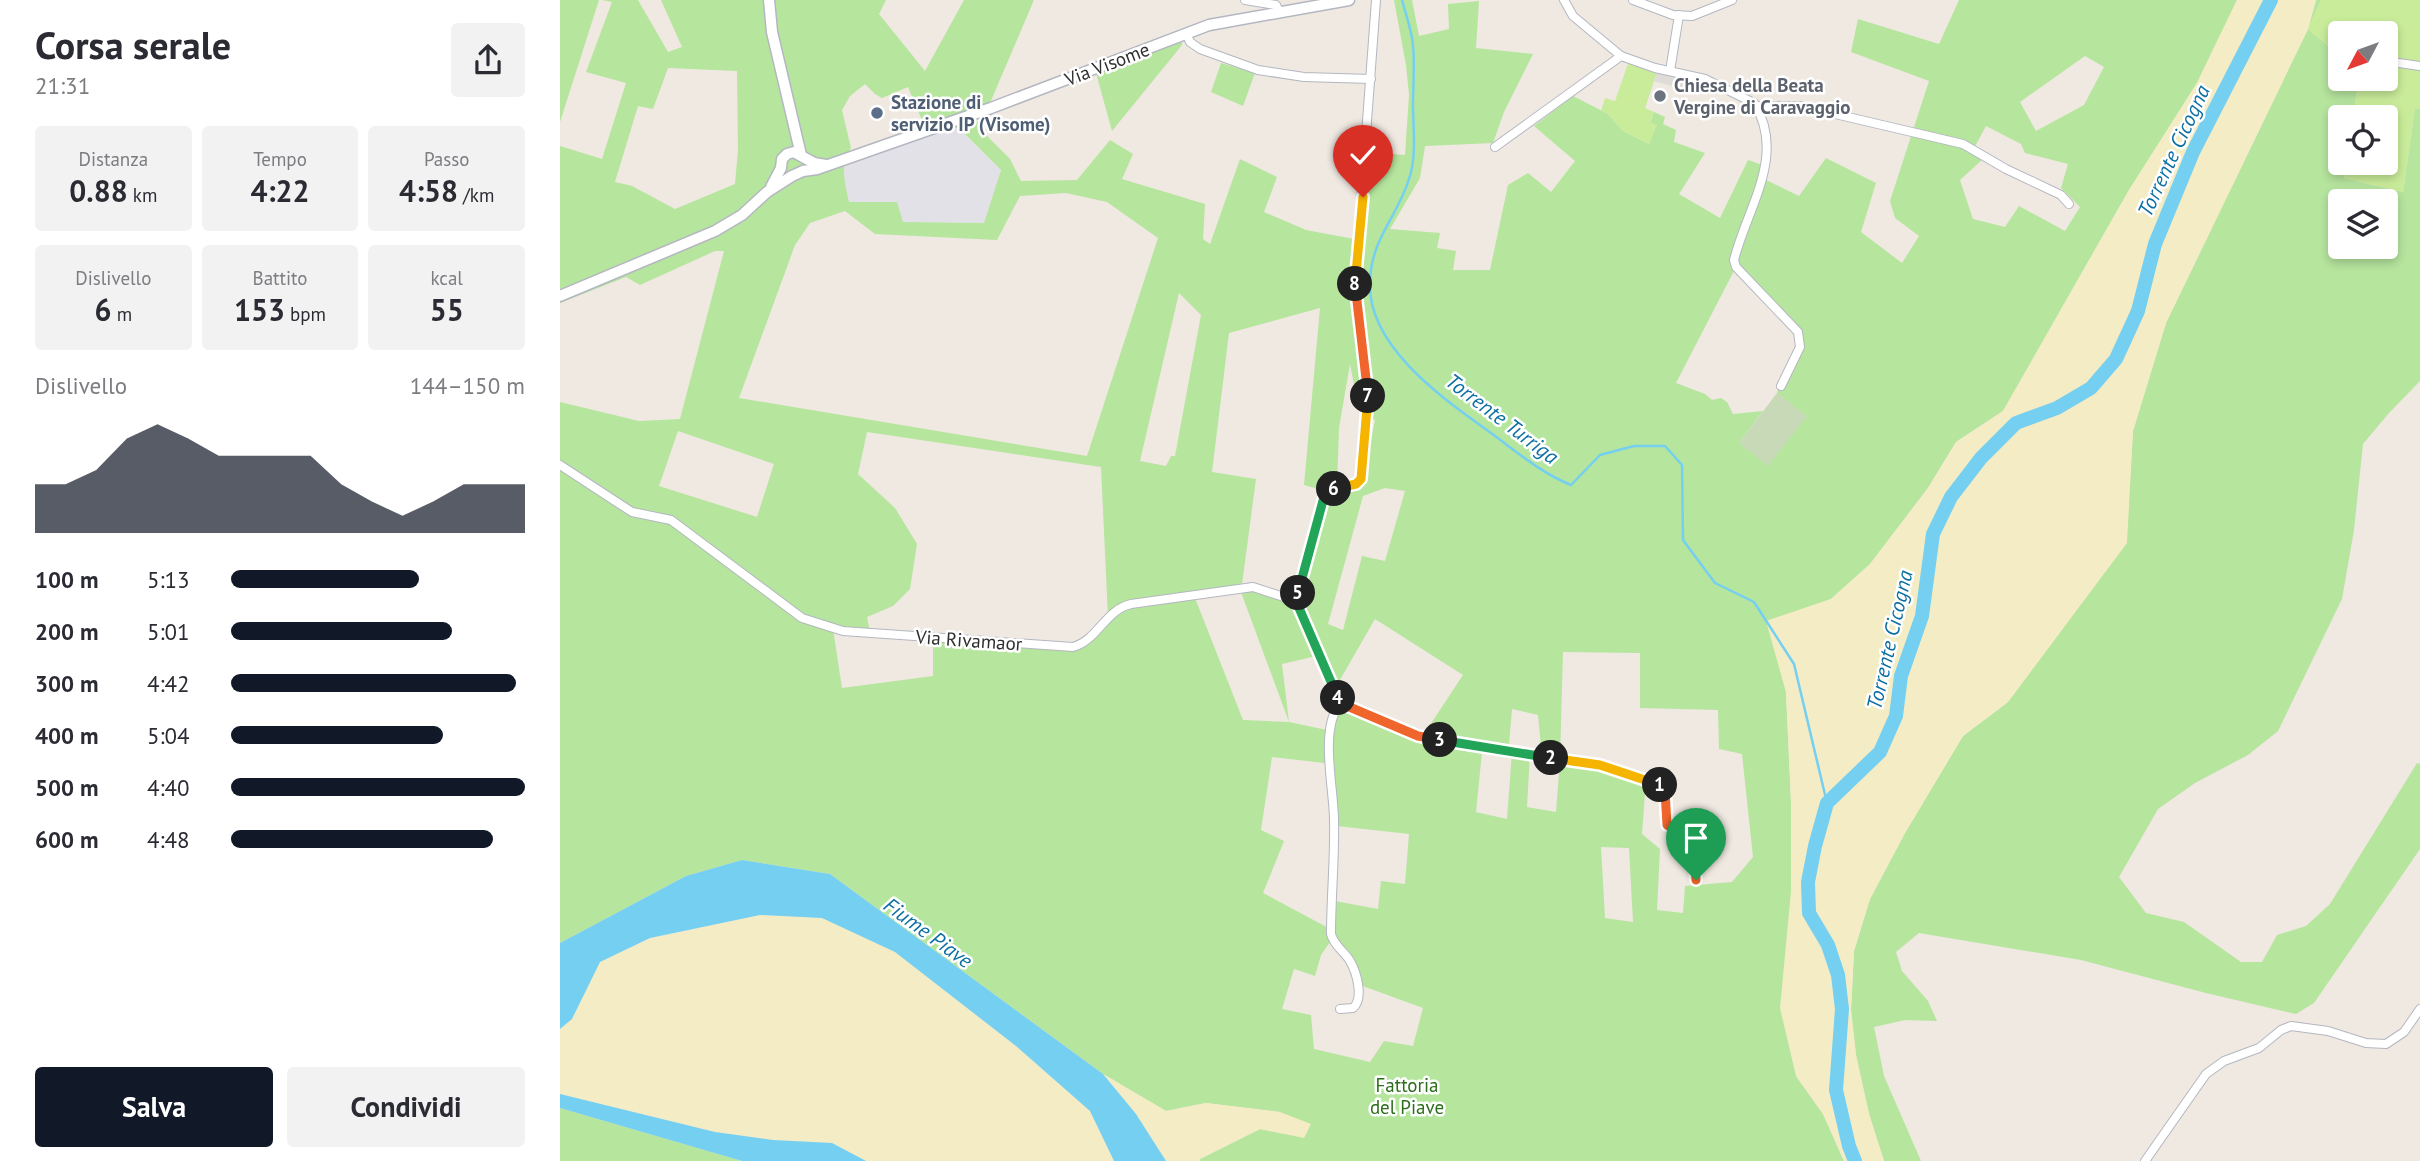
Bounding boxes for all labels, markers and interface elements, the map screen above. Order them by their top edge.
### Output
text: Corsa serale [35,20,231,69]
north arrow [2328,21,2398,91]
map controls [2328,21,2398,259]
button: share [451,23,525,97]
street label: Via Visome [1060,37,1153,92]
text: 21:31 [35,71,90,100]
place label: Chiesa della Beata Vergine di Caravaggio [1673,73,1850,119]
water label: Torrente Cicogna [2131,80,2216,221]
marker: Chiesa della Beata Vergine di Caravaggio [1652,88,1668,104]
place label: Stazione di servizio IP (Visome) [891,90,1051,136]
marker: Stazione di servizio IP (Visome) [869,105,885,121]
button: locate [2328,105,2398,175]
pin [1333,125,1393,197]
icon: check [1344,136,1382,174]
text: Distanza [78,147,148,171]
text: Tempo [253,147,307,171]
text: Passo [424,147,469,171]
text: 0.88 [69,171,128,210]
text: 4:22 [250,171,310,210]
text: 4:58 [399,171,458,210]
text: km [128,183,157,207]
text: /km [458,183,494,207]
button: layers [2328,189,2398,259]
text: Dislivello [75,266,151,290]
text: Battito [253,266,307,290]
text: kcal [430,266,463,290]
pin: 8 [1338,266,1372,302]
text: 8 [1349,271,1360,295]
text: 6 [95,290,112,329]
text: 153 [234,290,285,329]
text: 55 [430,290,464,329]
text: m [112,302,132,326]
text: bpm [285,302,326,326]
water label: Torrente Turriga [1440,367,1565,470]
text: Dislivello [35,371,127,400]
text: 144–150 m [410,371,525,400]
pin: 7 [1350,378,1386,414]
text: 7 [1362,383,1373,407]
pin: 6 [1316,472,1352,506]
text: 6 [1328,476,1339,500]
text: 100 m [35,565,98,594]
text: 5:13 [147,565,190,594]
water label: Torrente Cicogna [1860,567,1919,712]
pin: 5 [1280,576,1316,610]
text: 5 [1292,580,1303,604]
text: 200 m [35,617,98,646]
text: 5:01 [147,617,190,646]
street label: Via Rivamaor [914,624,1024,656]
text: 300 m [35,669,98,698]
text: 4:42 [147,669,190,698]
pin: 4 [1320,680,1356,716]
text: 4 [1332,685,1343,709]
text: 400 m [35,721,98,750]
text: 5:04 [147,721,190,750]
pin: 3 [1422,722,1458,758]
text: 3 [1434,727,1445,751]
pin: 2 [1534,740,1569,776]
text: 2 [1545,745,1556,769]
pin: 1 [1642,768,1678,802]
text: 1 [1654,772,1665,796]
text: 500 m [35,773,98,802]
text: 4:40 [147,773,190,802]
pin [1666,808,1726,880]
icon: arrive [1677,819,1715,857]
text: 600 m [35,825,98,854]
text: 4:48 [147,825,190,854]
water label: Fiume Piave [879,891,978,974]
button: Salva [35,1067,273,1147]
button: Condividi [287,1067,525,1147]
park label: Fattoria del Piave [1370,1073,1444,1119]

